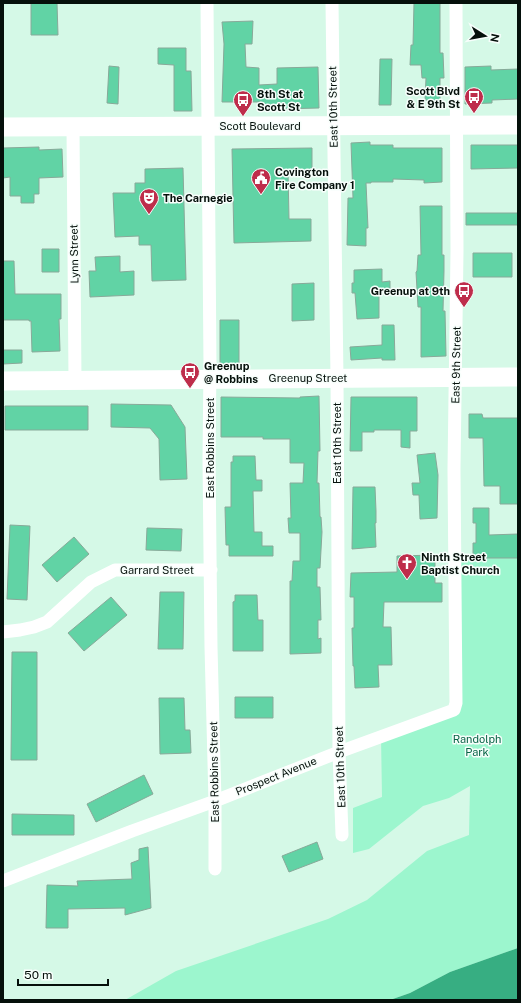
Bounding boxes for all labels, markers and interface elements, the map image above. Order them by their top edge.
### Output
north arrow [465,16,505,56]
text: N [488,33,502,43]
street label: East 10th Street [326,66,340,148]
place label: Scott Blvd & E 9th St [406,85,460,110]
bus stop icon: Scott Blvd & E 9th St [463,86,485,114]
place label: 8th St at Scott St [257,88,304,113]
bus stop icon: 8th St at Scott St [232,89,254,117]
street label: Scott Boulevard [219,120,301,132]
place label: Covington Fire Company 1 [275,166,355,191]
public building icon: Covington Fire Company 1 [250,167,272,195]
theatre icon: The Carnegie [138,187,160,215]
place label: The Carnegie [163,192,233,204]
street label: Lynn Street [67,224,81,284]
bus stop icon: Greenup at 9th [453,280,475,308]
place label: Greenup at 9th [371,285,450,297]
street label: East 9th Street [449,326,463,404]
place label: Greenup @ Robbins [204,360,258,385]
bus stop icon: Greenup @ Robbins [179,361,201,389]
street label: Greenup Street [269,372,347,384]
street label: East Robbins Street [204,397,216,499]
street label: East 10th Street [331,402,343,484]
place label: Ninth Street Baptist Church [421,551,500,576]
church icon: Ninth Street Baptist Church [396,552,418,580]
street label: Garrard Street [120,564,194,576]
street label: East Robbins Street [207,721,221,823]
street label: East 10th Street [333,726,347,808]
park label: Randolph Park [453,733,501,758]
street label: Prospect Avenue [234,754,318,798]
scale bar [18,961,108,987]
text: 50 m [24,968,52,982]

